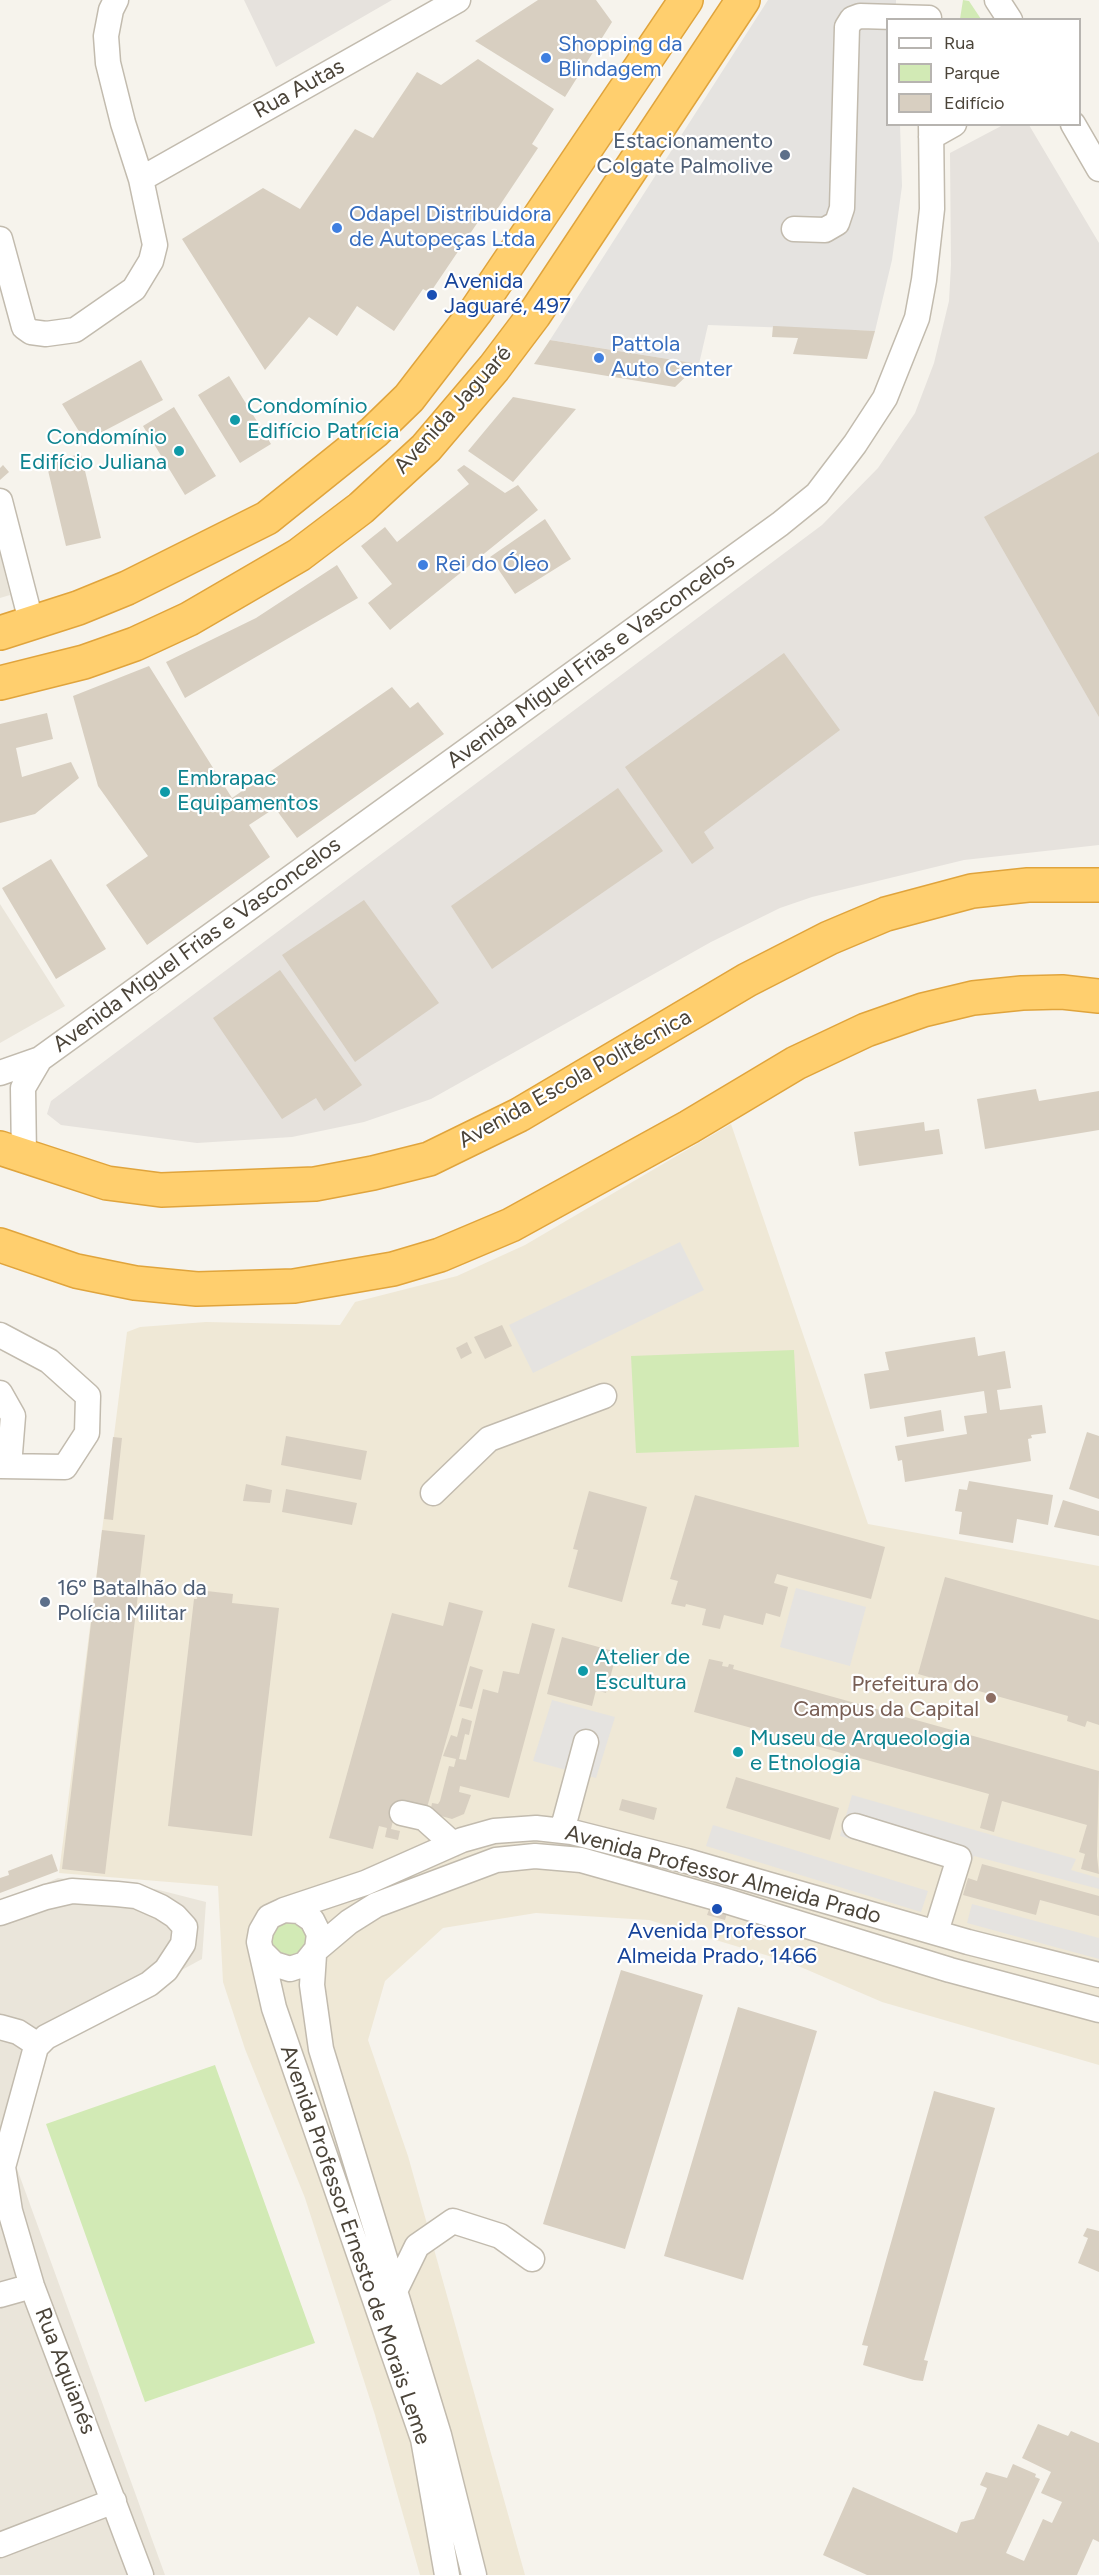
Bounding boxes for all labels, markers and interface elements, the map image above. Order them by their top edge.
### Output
legend [886,18,1081,126]
place label: Shopping da Blindagem [558,32,682,84]
text: Rua [944,32,975,54]
marker: Shopping da Blindagem [539,51,553,65]
street label: Rua Autas [249,53,349,125]
text: Parque [944,62,1000,84]
text: Edifício [944,92,1005,114]
place label: Estacionamento Colgate Palmolive [596,129,773,180]
marker: Estacionamento Colgate Palmolive [778,148,792,162]
place label: Odapel Distribuidora de Autopeças Ltda [349,202,551,254]
marker: Odapel Distribuidora de Autopeças Ltda [330,221,344,235]
place label: Avenida Jaguaré, 497 [444,269,571,320]
marker: Avenida Jaguaré, 497 [425,288,439,302]
place label: Pattola Auto Center [611,332,732,384]
street label: Avenida Jaguaré [389,341,517,479]
marker: Pattola Auto Center [592,351,606,365]
place label: Condomínio Edifício Patrícia [247,394,399,446]
marker: Condomínio Edifício Patrícia [228,413,242,427]
place label: Condomínio Edifício Juliana [19,425,167,476]
marker: Condomínio Edifício Juliana [172,444,186,458]
street label: Avenida Miguel Frias e Vasconcelos [442,548,740,774]
place label: Rei do Óleo [435,552,549,578]
marker: Rei do Óleo [416,558,430,572]
place label: Embrapac Equipamentos [177,766,319,818]
marker: Embrapac Equipamentos [158,785,172,799]
street label: Avenida Miguel Frias e Vasconcelos [48,832,346,1058]
street label: Avenida Escola Politécnica [454,1004,696,1154]
place label: 16º Batalhão da Polícia Militar [57,1576,207,1628]
marker: 16º Batalhão da Polícia Militar [38,1595,52,1609]
place label: Atelier de Escultura [595,1645,690,1696]
marker: Atelier de Escultura [576,1664,590,1678]
place label: Prefeitura do Campus da Capital [793,1672,979,1724]
marker: Prefeitura do Campus da Capital [984,1691,998,1705]
place label: Museu de Arqueologia e Etnologia [750,1726,970,1778]
marker: Museu de Arqueologia e Etnologia [731,1745,745,1759]
street label: Avenida Professor Almeida Prado [562,1820,884,1930]
marker: Avenida Professor Almeida Prado, 1466 [710,1902,724,1916]
place label: Avenida Professor Almeida Prado, 1466 [617,1919,817,1970]
street label: Avenida Professor Ernesto de Morais Leme [274,2042,436,2448]
street label: Rua Aquianés [29,2304,101,2438]

